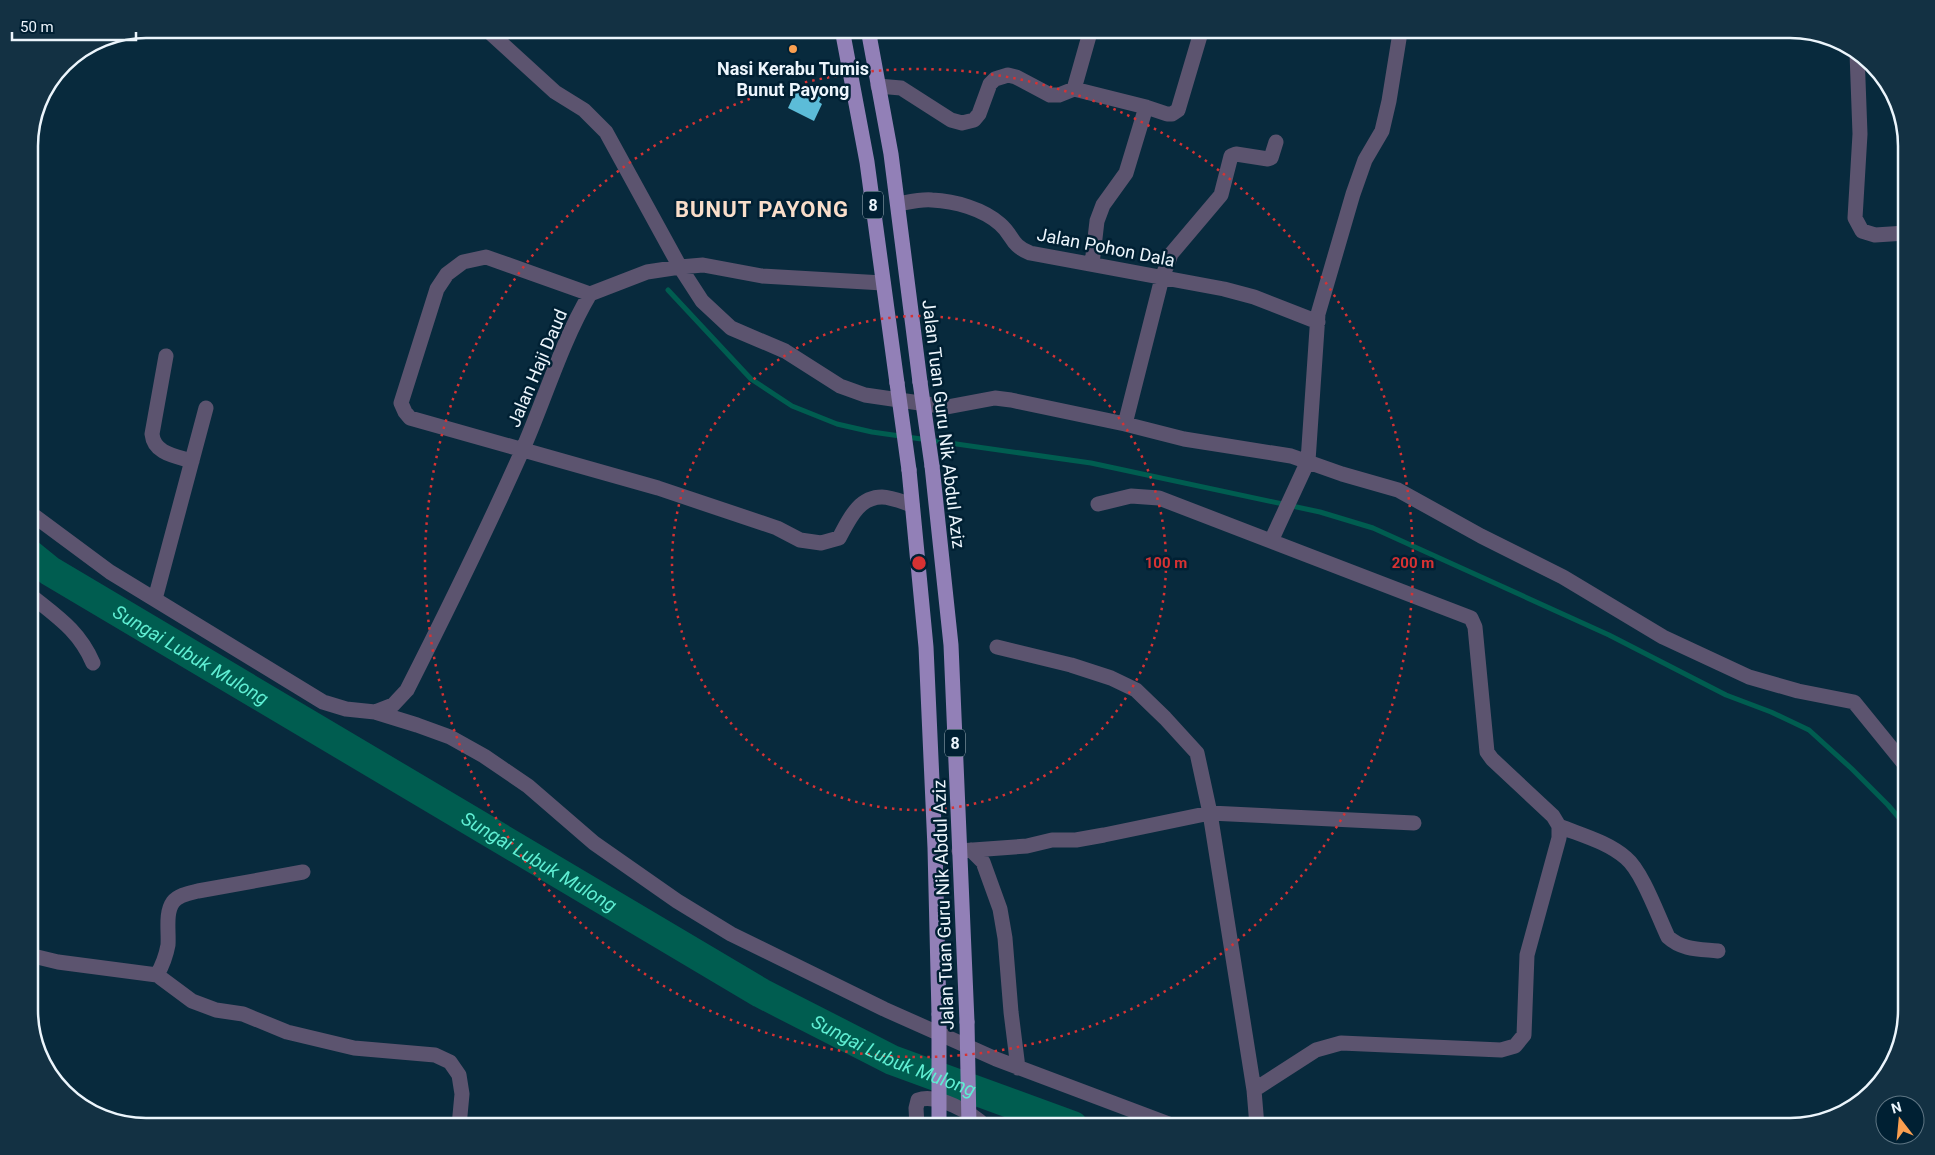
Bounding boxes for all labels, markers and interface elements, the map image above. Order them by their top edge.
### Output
scale bar [12,10,136,42]
text: 50 m [20,18,54,36]
marker: Nasi Kerabu Tumis Bunut Payong [787,43,799,55]
place label: Nasi Kerabu Tumis Bunut Payong [717,58,869,100]
road number: 8 [863,192,883,218]
district label: BUNUT PAYONG [675,197,849,222]
street label: Jalan Pohon Dala [1035,223,1177,271]
street label: Jalan Tuan Guru Nik Abdul Aziz [918,299,970,550]
street label: Jalan Haji Daud [503,306,571,430]
centre of rings [910,554,928,572]
text: 100 m [1145,554,1187,572]
text: 200 m [1392,554,1434,572]
water label: Sungai Lubuk Mulong [109,600,273,710]
road number: 8 [945,730,965,756]
street label: Jalan Tuan Guru Nik Abdul Aziz [928,779,958,1030]
water label: Sungai Lubuk Mulong [457,806,621,916]
water label: Sungai Lubuk Mulong [808,1009,979,1101]
north arrow [1875,1095,1925,1145]
text: N [1889,1098,1903,1117]

